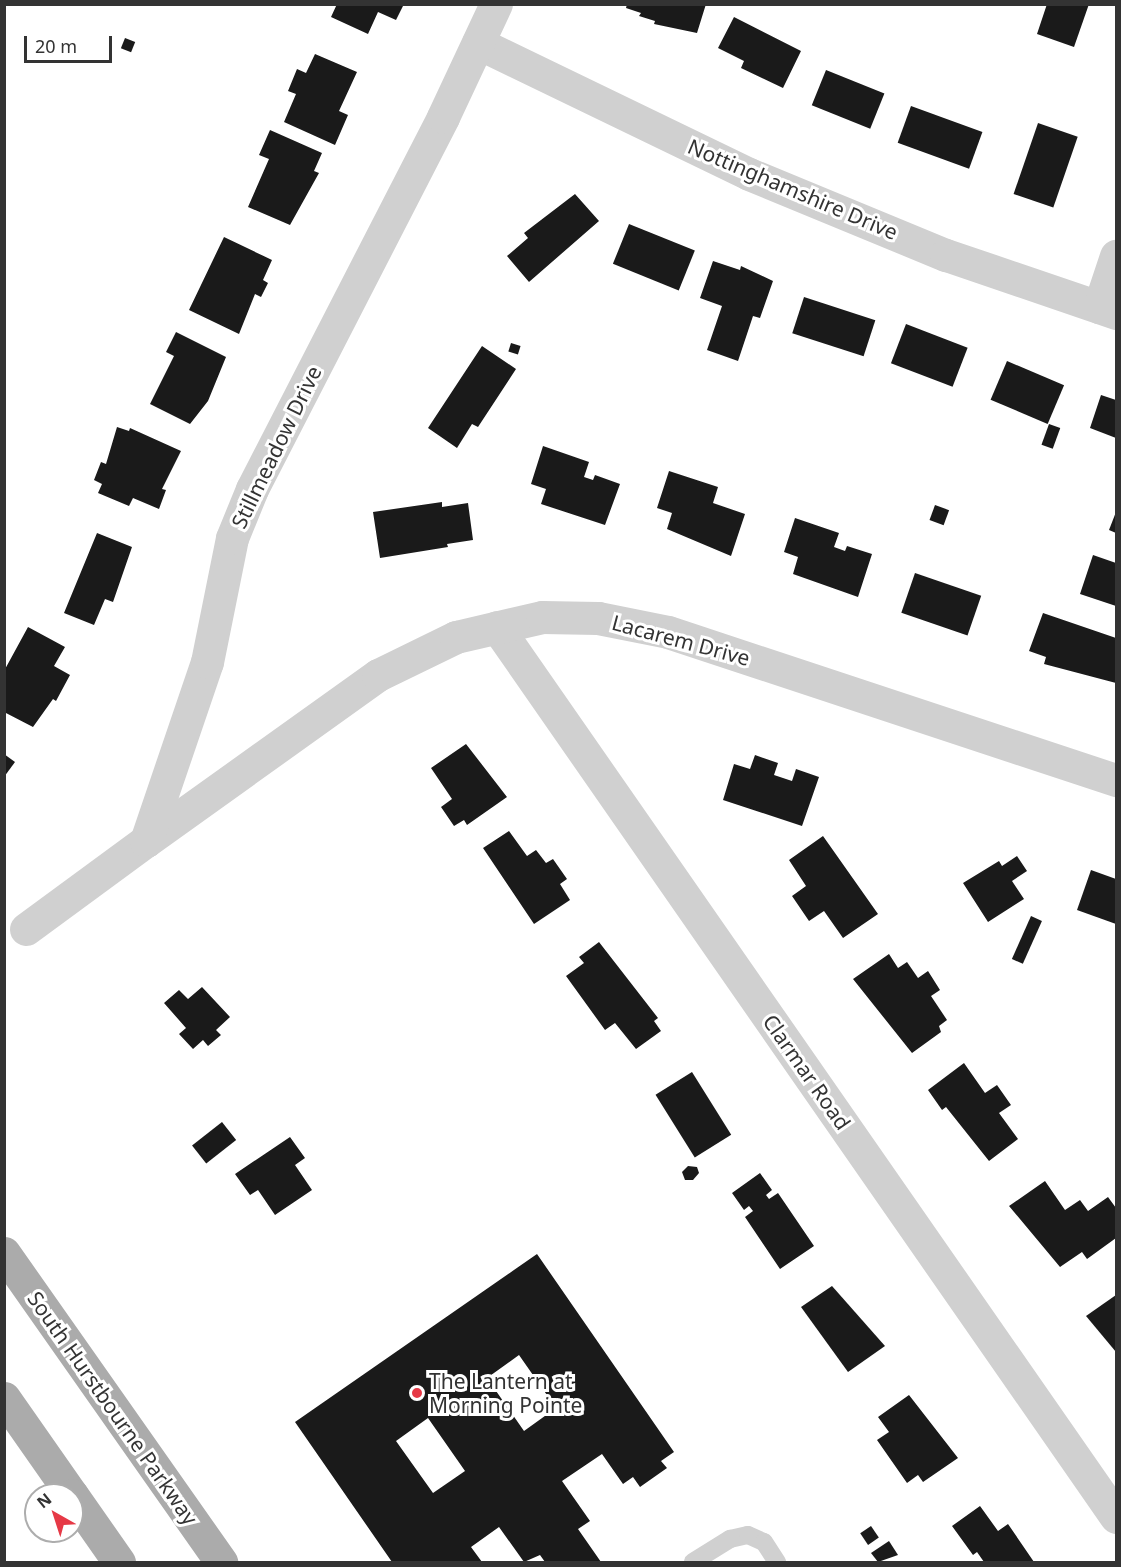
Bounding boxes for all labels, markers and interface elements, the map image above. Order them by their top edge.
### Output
scale bar [27,24,116,62]
text: 20 m [35,34,77,58]
street label: Nottinghamshire Drive [684,133,902,245]
street label: Stillmeadow Drive [226,362,326,532]
street label: Lacarem Drive [609,609,753,671]
street label: Clarmar Road [758,1009,856,1135]
street label: South Hurstbourne Parkway [23,1286,203,1530]
place label: The Lantern at Morning Pointe [429,1368,582,1418]
marker: The Lantern at Morning Pointe [410,1386,424,1400]
north arrow [24,1483,84,1543]
text: N [32,1488,56,1513]

